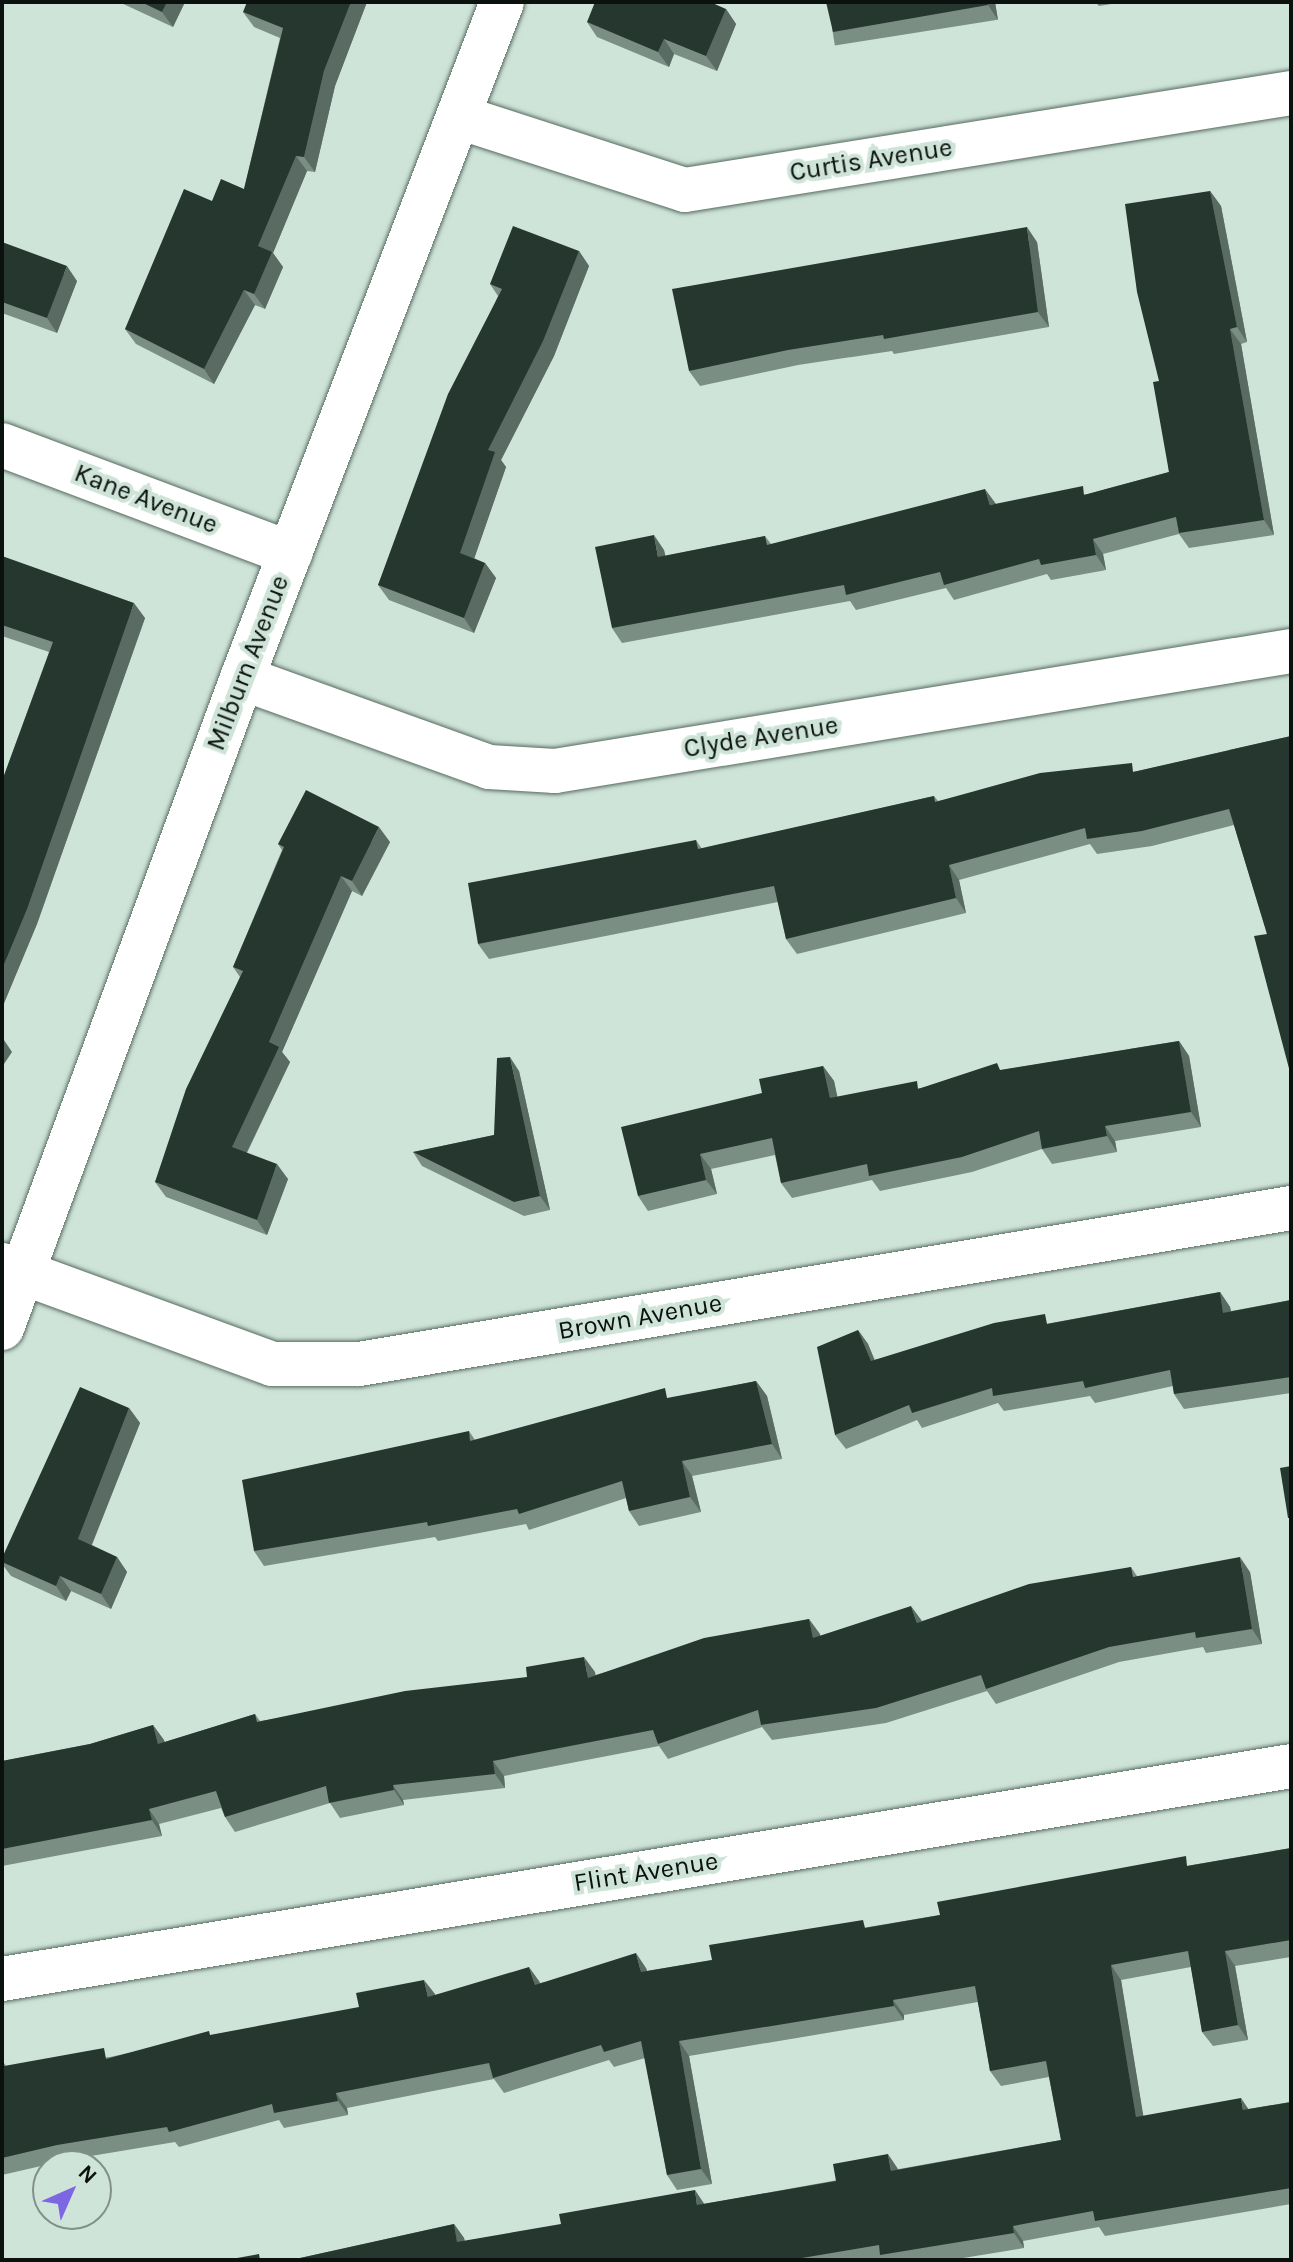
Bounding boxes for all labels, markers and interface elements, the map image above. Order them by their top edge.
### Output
street label: Curtis Avenue [788,132,954,188]
street label: Kane Avenue [70,457,222,541]
street label: Milburn Avenue [200,571,296,755]
street label: Clyde Avenue [682,709,840,765]
street label: Brown Avenue [556,1287,724,1347]
street label: Flint Avenue [572,1845,720,1899]
north arrow [32,2150,112,2230]
text: N [73,2160,102,2189]

